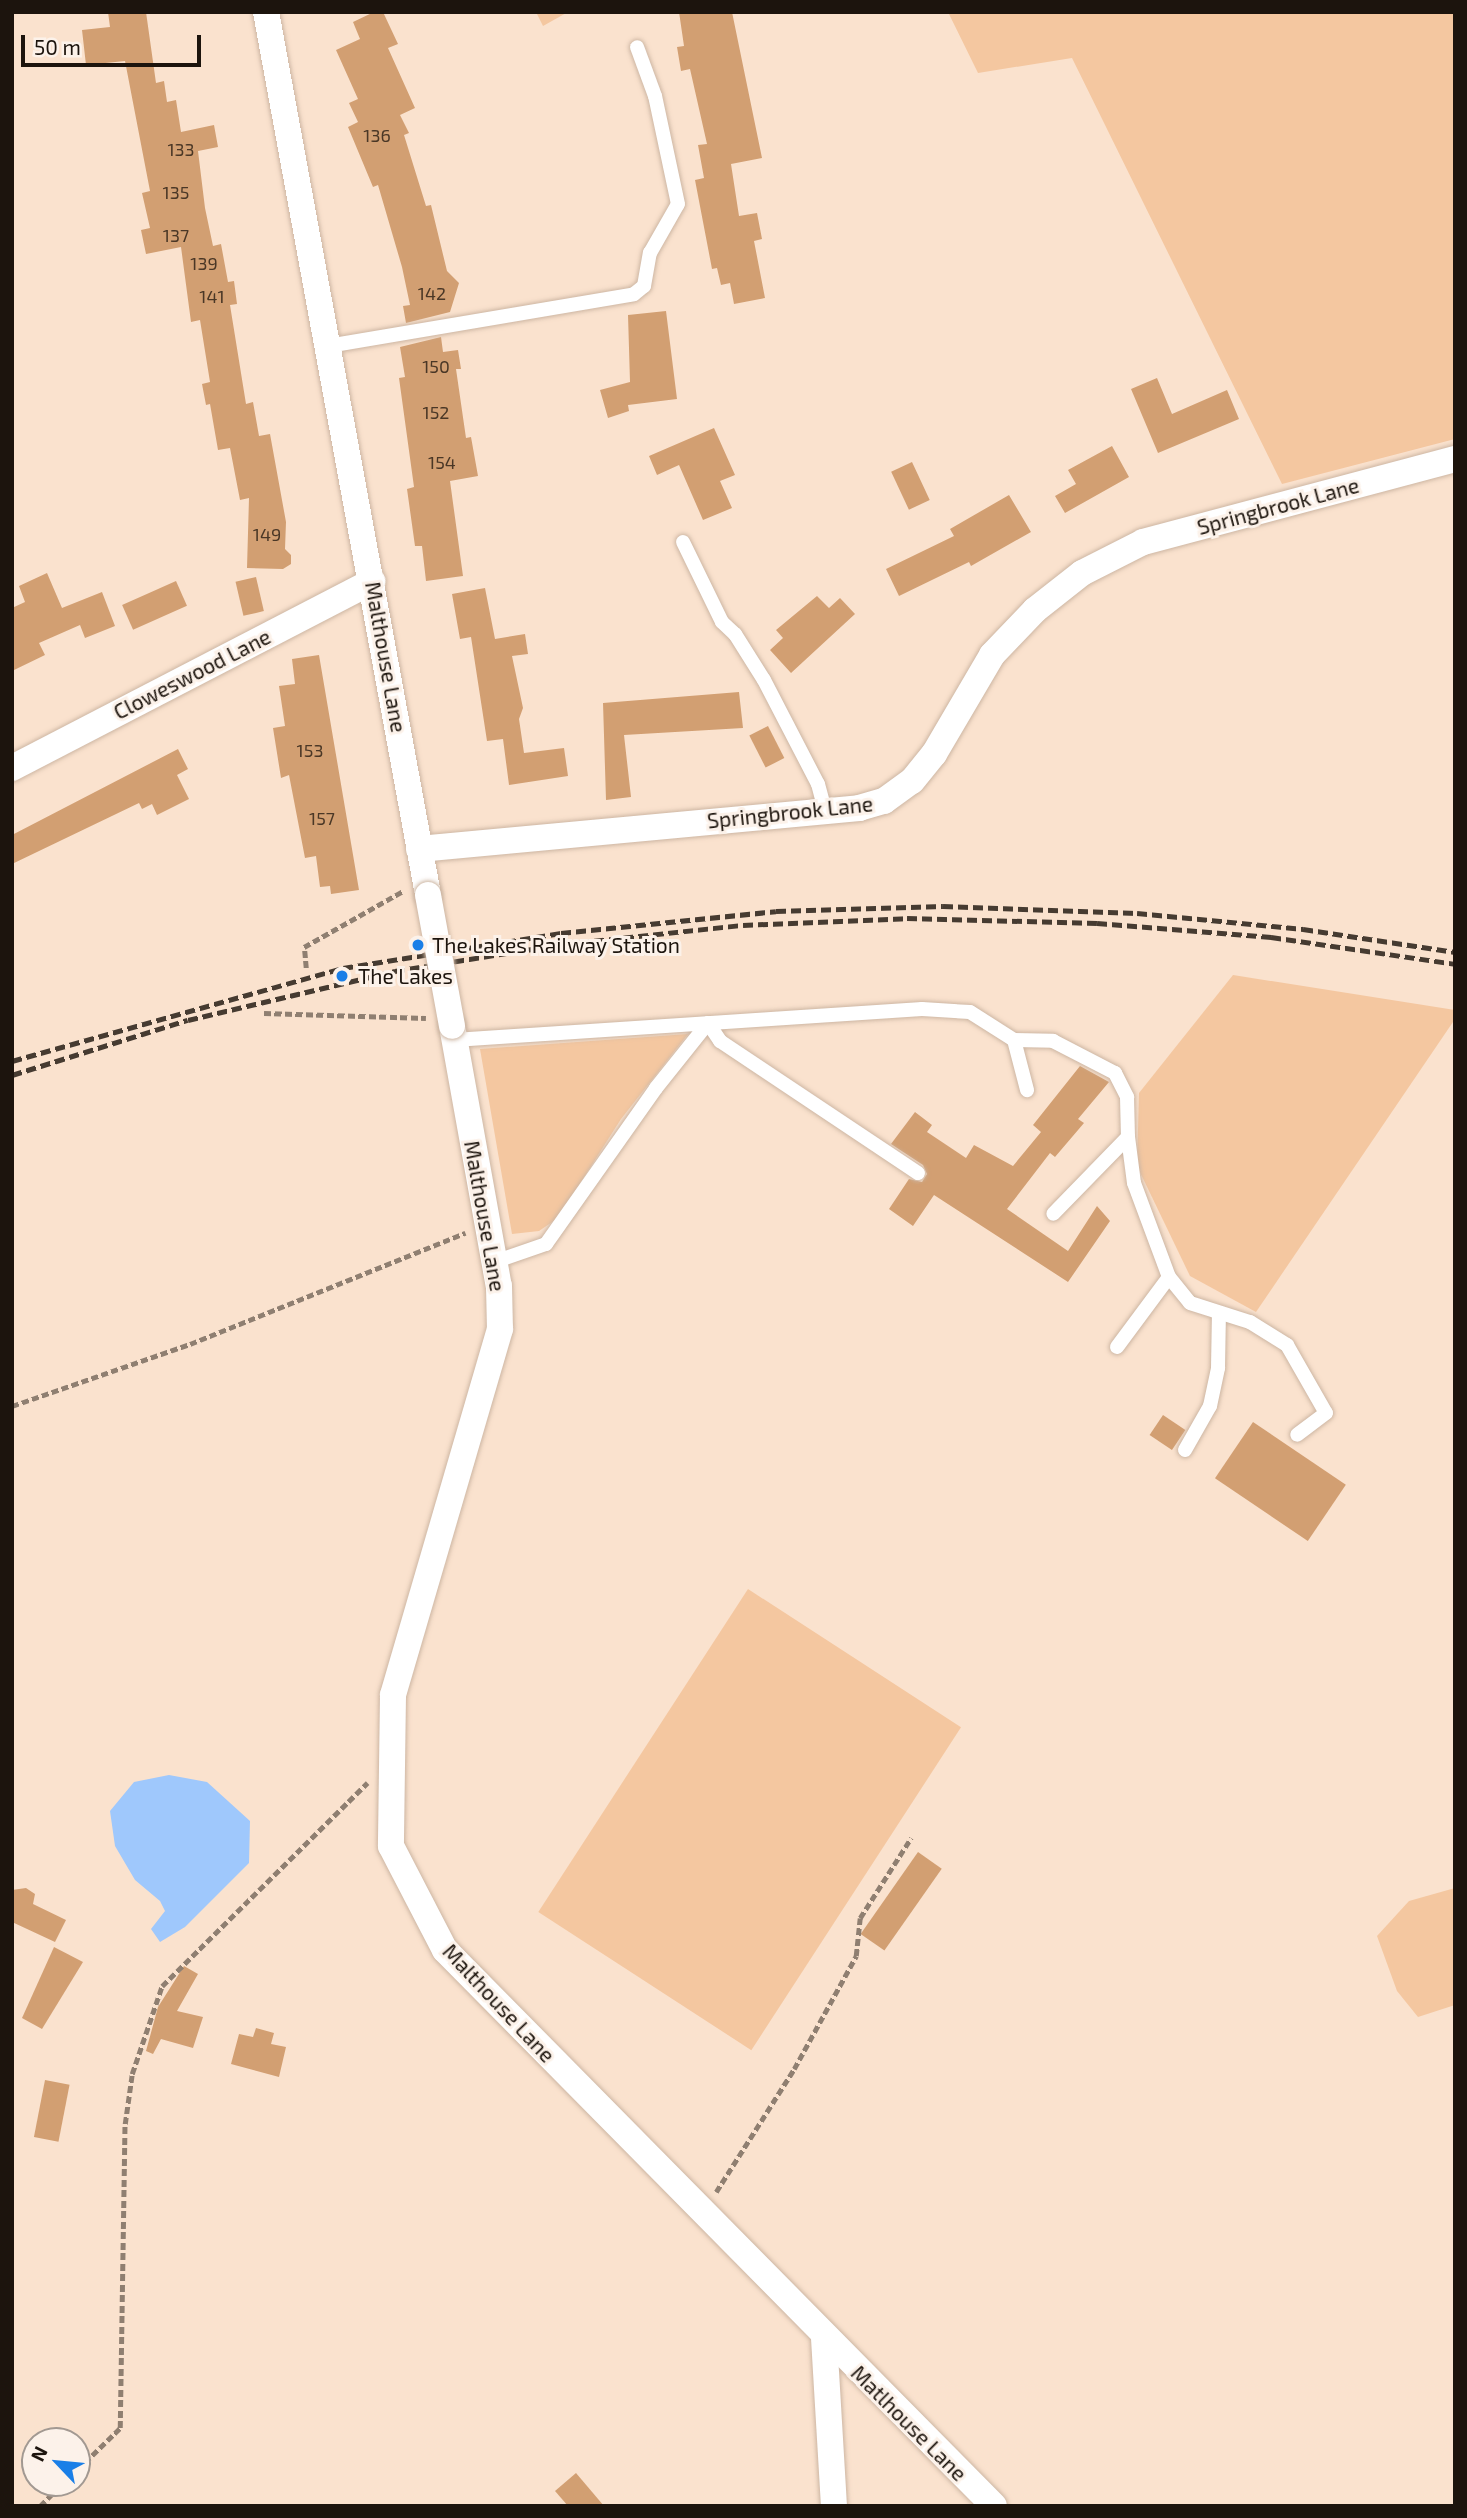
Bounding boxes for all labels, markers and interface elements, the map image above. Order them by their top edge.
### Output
scale bar [24,21,205,65]
text: 50 m [34,34,81,59]
house number: 136 [363,124,391,146]
house number: 133 [167,138,195,160]
house number: 135 [163,181,189,203]
house number: 137 [163,224,189,246]
house number: 139 [190,252,218,274]
house number: 142 [418,282,446,304]
house number: 141 [199,285,225,307]
house number: 150 [422,355,450,377]
house number: 152 [423,401,449,423]
house number: 154 [428,451,456,473]
street label: Springbrook Lane [1194,472,1362,540]
house number: 149 [253,523,281,545]
street label: Malthouse Lane [360,580,412,734]
street label: Cloweswood Lane [109,624,275,724]
house number: 153 [297,739,323,761]
street label: Springbrook Lane [706,791,874,833]
house number: 157 [309,807,335,829]
place label: The Lakes Railway Station [432,932,680,958]
marker: The Lakes Railway Station [410,937,426,953]
place label: The Lakes [358,963,453,989]
marker: The Lakes [332,966,352,986]
street label: Malthouse Lane [459,1139,511,1293]
street label: Malthouse Lane [438,1939,560,2067]
street label: Matlhouse Lane [846,2360,972,2486]
north arrow [21,2427,91,2497]
text: N [25,2442,52,2465]

